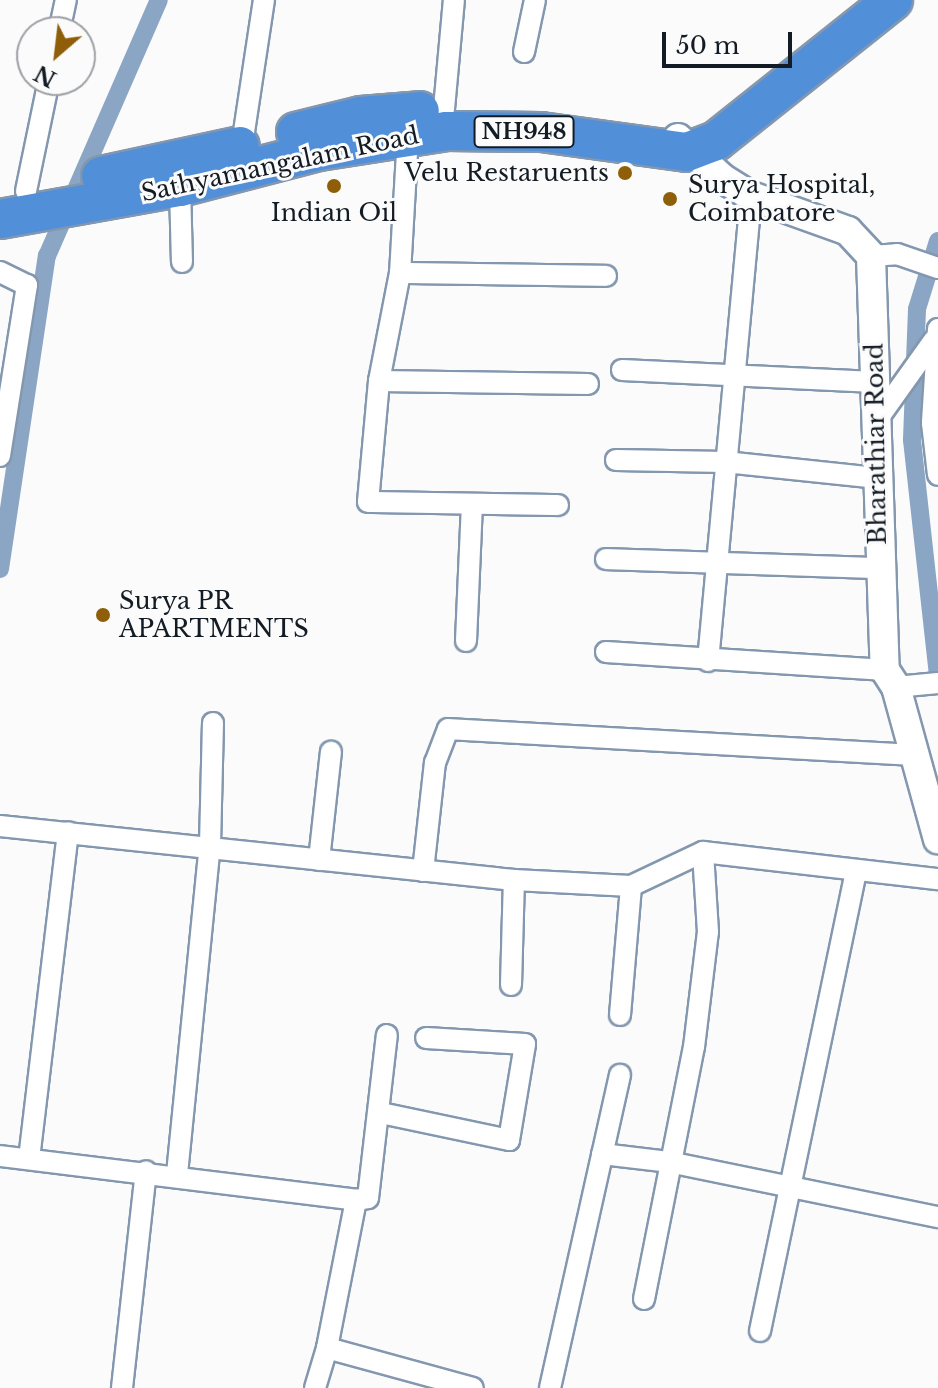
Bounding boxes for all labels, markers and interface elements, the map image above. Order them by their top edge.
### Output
north arrow [16,16,96,96]
scale bar [666,16,796,66]
text: 50 m [676,31,739,60]
text: N [30,59,61,93]
road number: NH948 [472,114,576,150]
street label: Sathyamangalam Road [139,120,421,208]
place label: Velu Restaruents [404,159,609,187]
marker: Velu Restaruents [616,164,634,182]
place label: Surya Hospital, Coimbatore [688,171,876,227]
marker: Indian Oil [325,177,343,195]
marker: Surya Hospital, Coimbatore [659,188,681,210]
place label: Indian Oil [271,199,397,227]
street label: Bharathiar Road [860,343,892,545]
place label: Surya PR APARTMENTS [119,587,309,643]
marker: Surya PR APARTMENTS [94,606,112,624]

